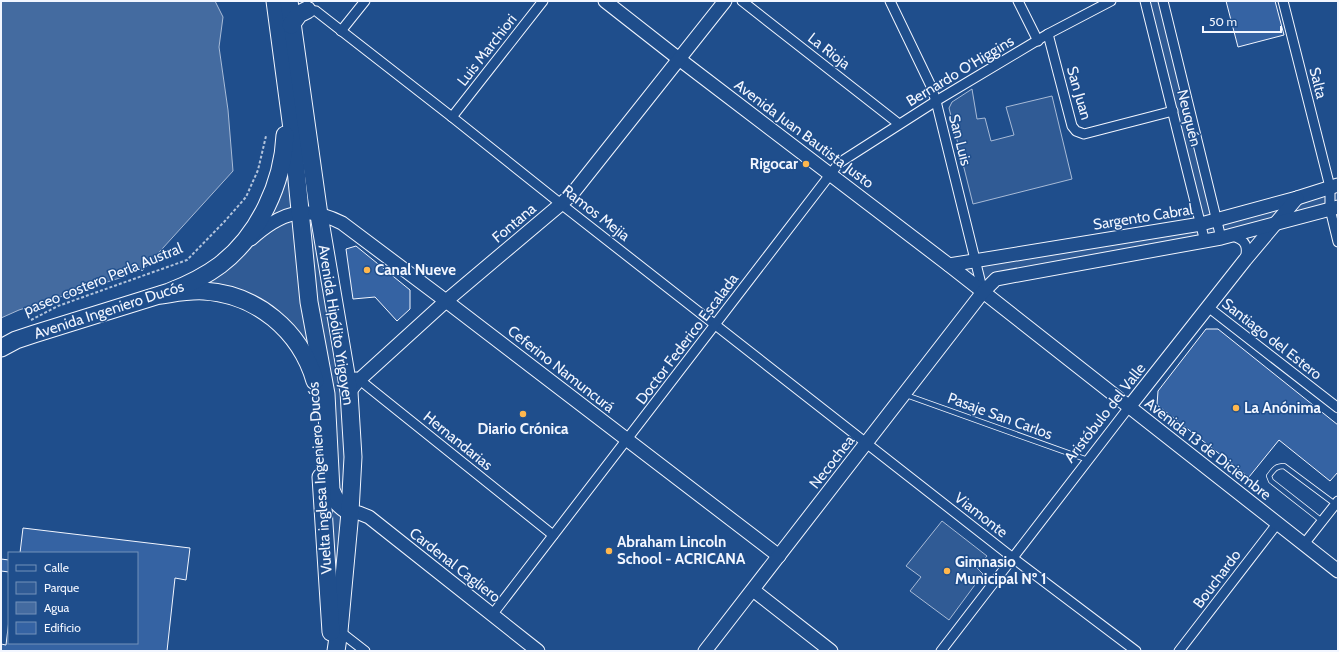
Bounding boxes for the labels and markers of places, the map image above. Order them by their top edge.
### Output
place label: Rigocar [750,155,798,173]
marker: Rigocar [801,159,811,169]
place label: Canal Nueve [375,261,456,279]
marker: Canal Nueve [362,265,372,275]
place label: La Anónima [1244,399,1321,417]
marker: La Anónima [1231,403,1241,413]
marker: Diario Crónica [518,409,528,419]
place label: Diario Crónica [478,420,569,438]
place label: Abraham Lincoln School - ACRICANA [617,533,746,568]
marker: Abraham Lincoln School - ACRICANA [604,546,614,556]
place label: Gimnasio Municipal Nº 1 [955,553,1046,588]
marker: Gimnasio Municipal Nº 1 [942,566,952,576]

